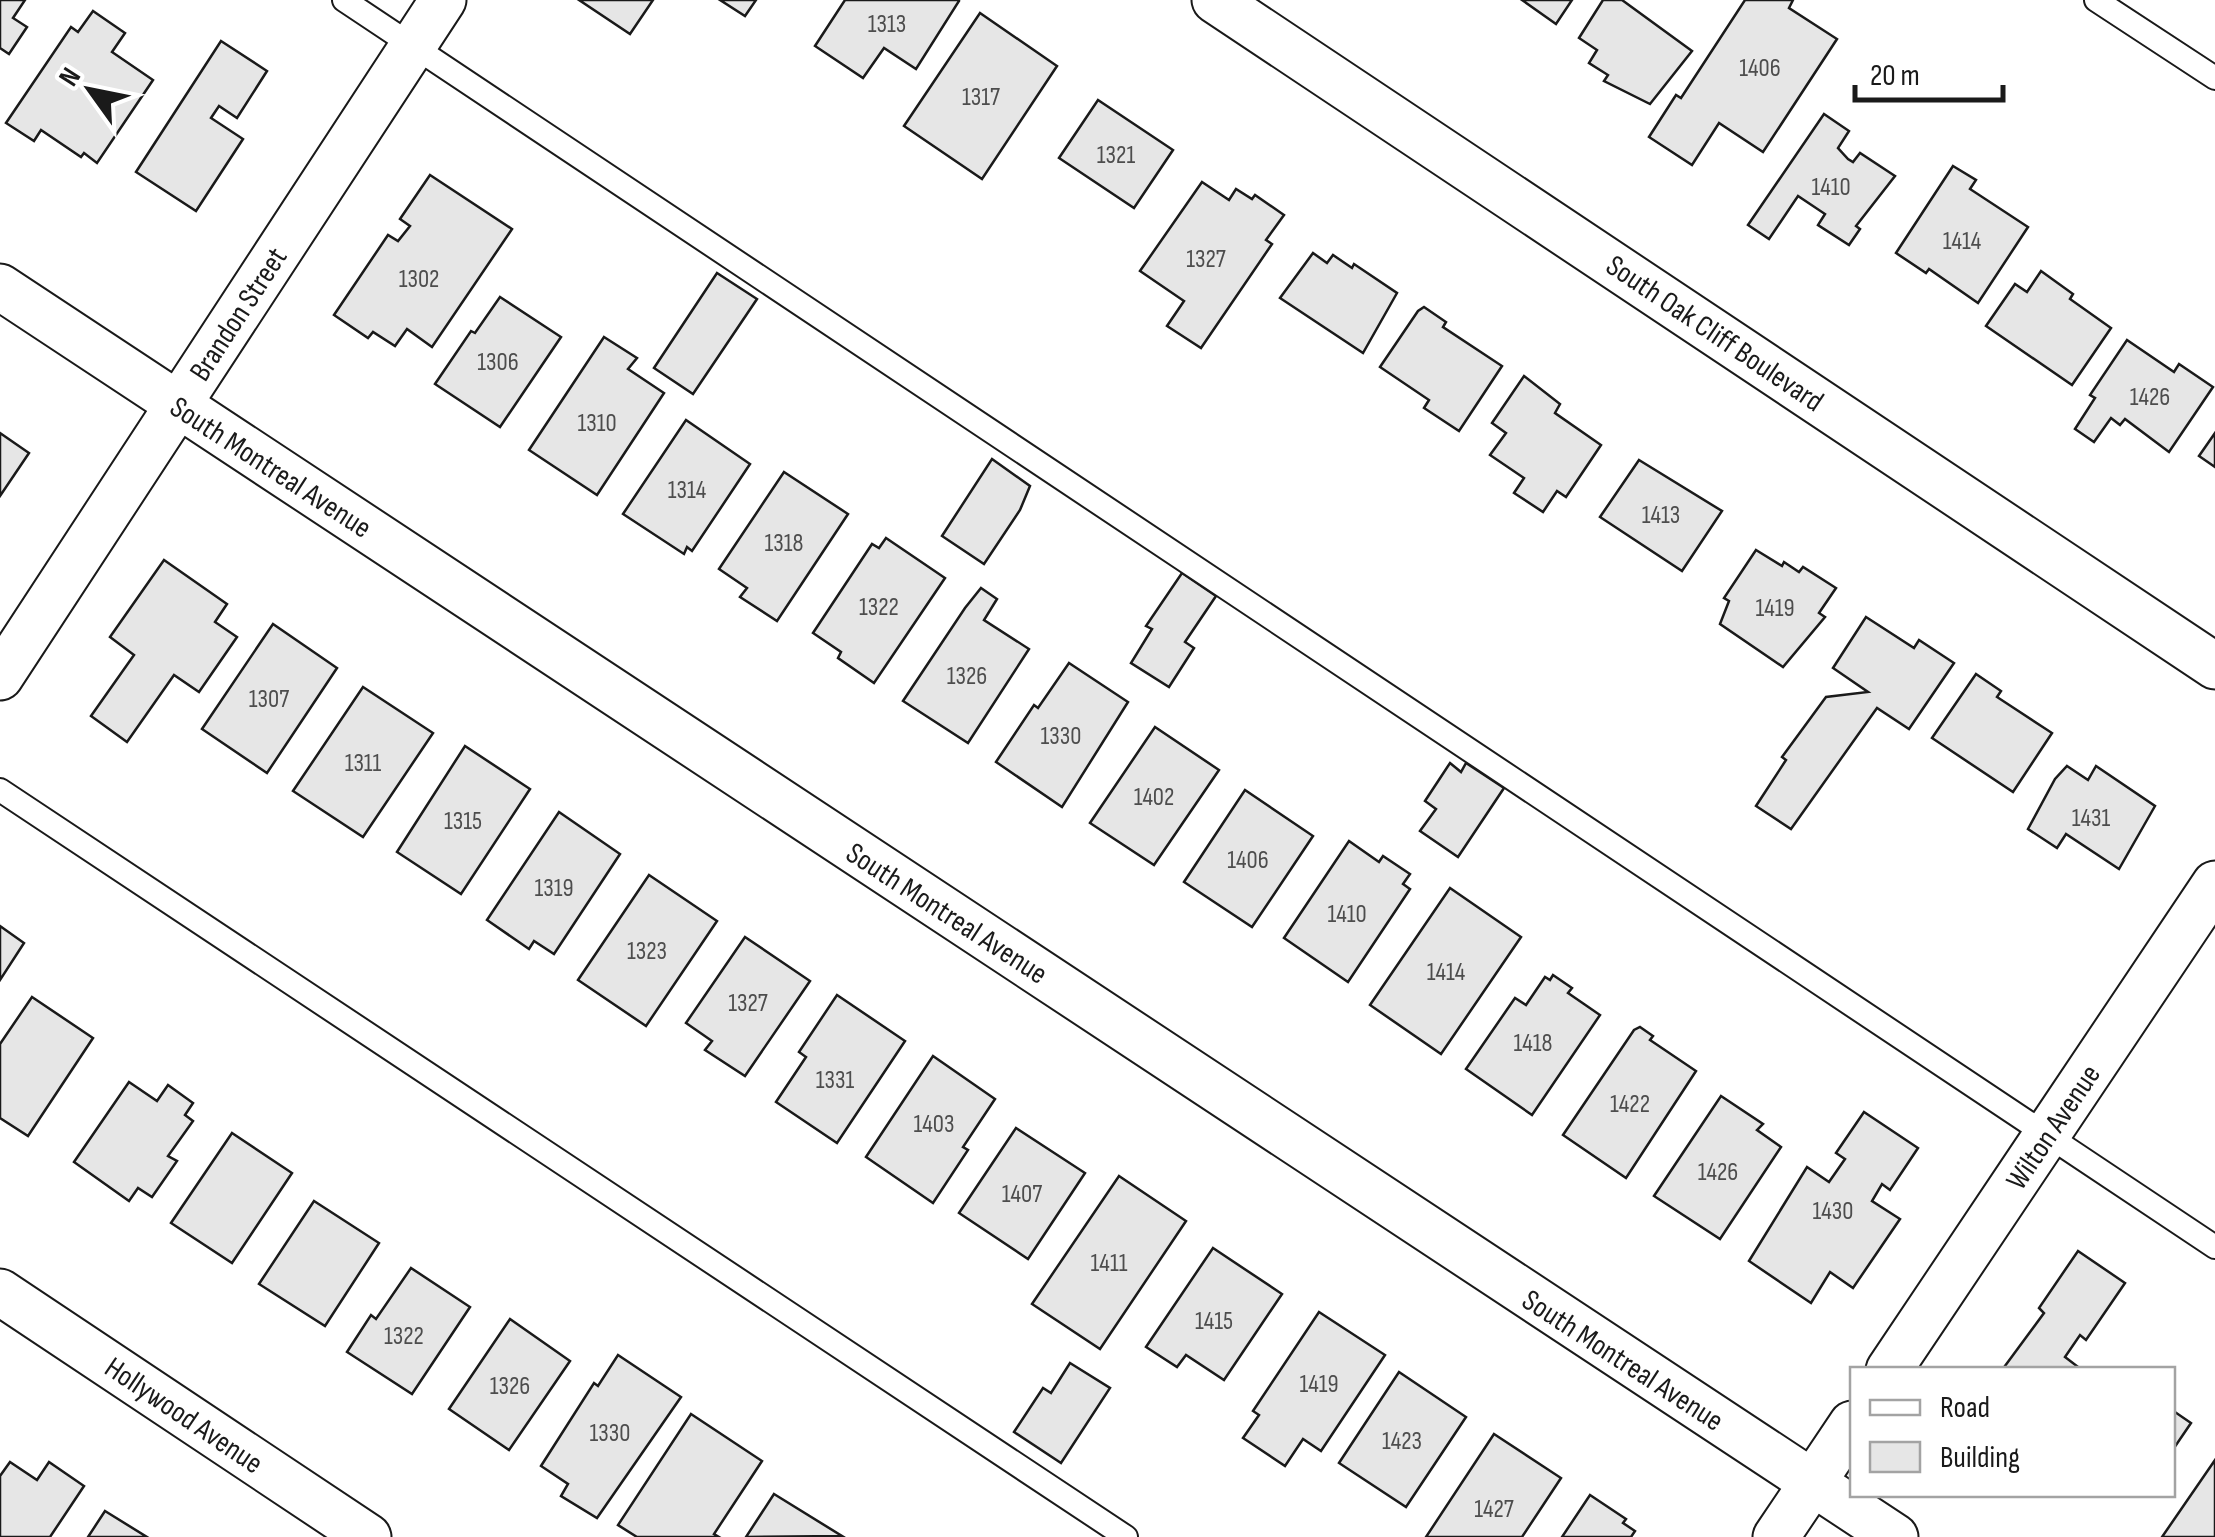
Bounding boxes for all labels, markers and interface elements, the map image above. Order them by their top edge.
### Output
house number: 1313 [868,9,906,40]
north arrow [40,40,140,140]
scale bar [1855,40,2002,102]
house number: 1406 [1739,53,1781,84]
text: 20 m [1870,58,1920,94]
text: N [52,62,88,92]
house number: 1317 [962,82,1000,113]
house number: 1321 [1097,140,1135,171]
house number: 1410 [1811,172,1851,203]
house number: 1414 [1943,226,1981,257]
street label: Brandon Street [182,241,295,388]
house number: 1327 [1186,244,1226,275]
street label: South Oak Cliff Boulevard [1599,248,1830,420]
house number: 1302 [399,264,439,295]
house number: 1306 [477,347,519,378]
house number: 1426 [2130,382,2170,413]
street label: South Montreal Avenue [163,389,378,546]
house number: 1310 [577,408,617,439]
house number: 1314 [668,475,706,506]
house number: 1413 [1642,500,1680,531]
house number: 1318 [765,528,803,559]
house number: 1322 [859,592,899,623]
house number: 1419 [1755,593,1795,624]
house number: 1326 [947,661,987,692]
house number: 1307 [249,684,289,715]
house number: 1330 [1041,721,1081,752]
house number: 1311 [345,748,382,779]
house number: 1402 [1134,782,1174,813]
house number: 1431 [2072,803,2111,834]
house number: 1315 [444,806,482,837]
street label: South Montreal Avenue [839,835,1054,992]
house number: 1406 [1227,845,1269,876]
house number: 1319 [534,873,574,904]
house number: 1410 [1327,899,1367,930]
house number: 1323 [627,936,667,967]
house number: 1414 [1427,957,1465,988]
house number: 1327 [728,988,768,1019]
house number: 1418 [1514,1028,1552,1059]
street label: Wilton Avenue [1999,1058,2109,1197]
house number: 1331 [816,1065,854,1096]
house number: 1422 [1610,1089,1650,1120]
house number: 1403 [914,1109,954,1140]
house number: 1426 [1698,1157,1738,1188]
house number: 1407 [1002,1179,1042,1210]
house number: 1430 [1813,1196,1853,1227]
house number: 1411 [1091,1248,1128,1279]
street label: South Montreal Avenue [1515,1282,1730,1439]
house number: 1415 [1195,1306,1233,1337]
house number: 1322 [384,1321,424,1352]
street label: Hollywood Avenue [98,1350,269,1482]
legend [1850,1367,2175,1497]
house number: 1419 [1299,1369,1339,1400]
house number: 1326 [490,1371,530,1402]
text: Road [1940,1390,1990,1426]
house number: 1330 [590,1418,630,1449]
house number: 1423 [1382,1426,1422,1457]
text: Building [1940,1440,2020,1476]
house number: 1427 [1474,1494,1514,1525]

